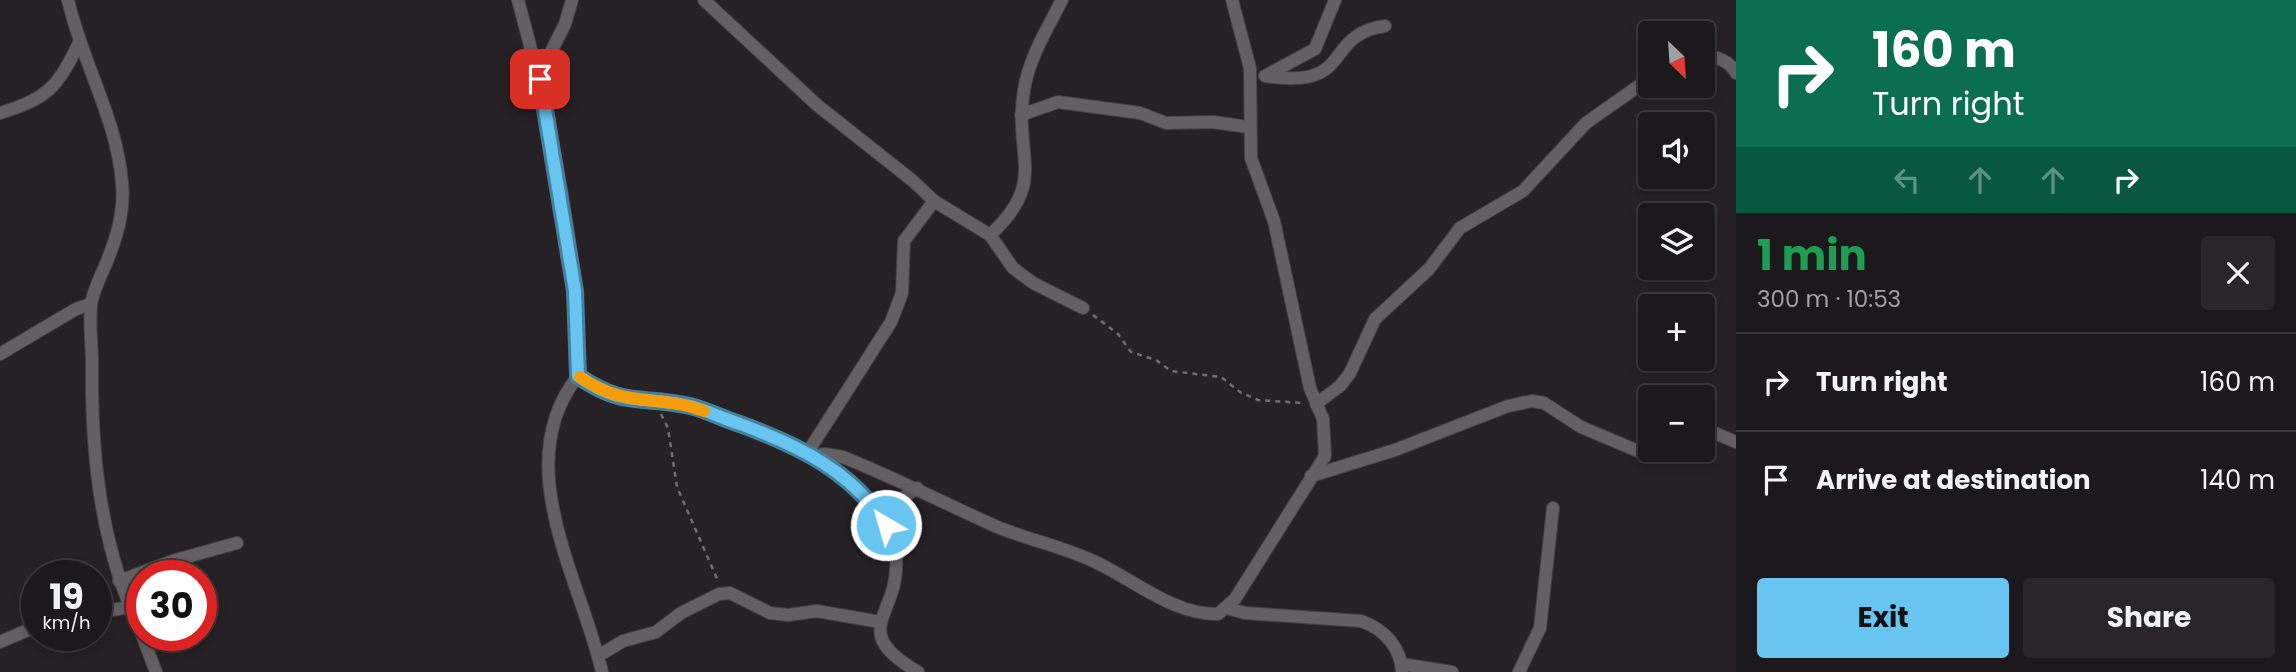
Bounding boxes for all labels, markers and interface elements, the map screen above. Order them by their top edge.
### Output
text: 160 m [1872,16,2016,84]
north arrow [1638,21,1715,98]
map controls [1638,21,1715,462]
icon: right [1757,28,1848,119]
pin [510,49,570,109]
icon: arrive [521,60,559,98]
text: Turn right [1872,81,2024,126]
button: sound [1638,112,1715,189]
icon: left [1888,161,1926,199]
icon: ahead [1961,161,1999,199]
icon: ahead [2034,161,2072,199]
icon: right [2107,161,2145,199]
button: layers [1638,203,1715,280]
text: 1 min [1757,226,1867,285]
button: close [2201,236,2275,310]
text: 300 m · 10:53 [1757,283,1901,315]
button: + [1638,294,1715,371]
icon: right [1757,363,1795,401]
text: Turn right [1816,364,1948,400]
text: 160 m [2200,364,2275,400]
button: − [1638,385,1715,462]
icon: arrive [1757,461,1795,499]
text: Arrive at destination [1816,462,2091,498]
text: 140 m [2200,462,2275,498]
position arrow [849,488,923,562]
speed limit sign: 30 [126,560,217,651]
text: 19 [49,572,84,621]
button: Exit [1757,578,2009,658]
button: Share [2023,578,2275,658]
text: km/h [43,610,90,635]

